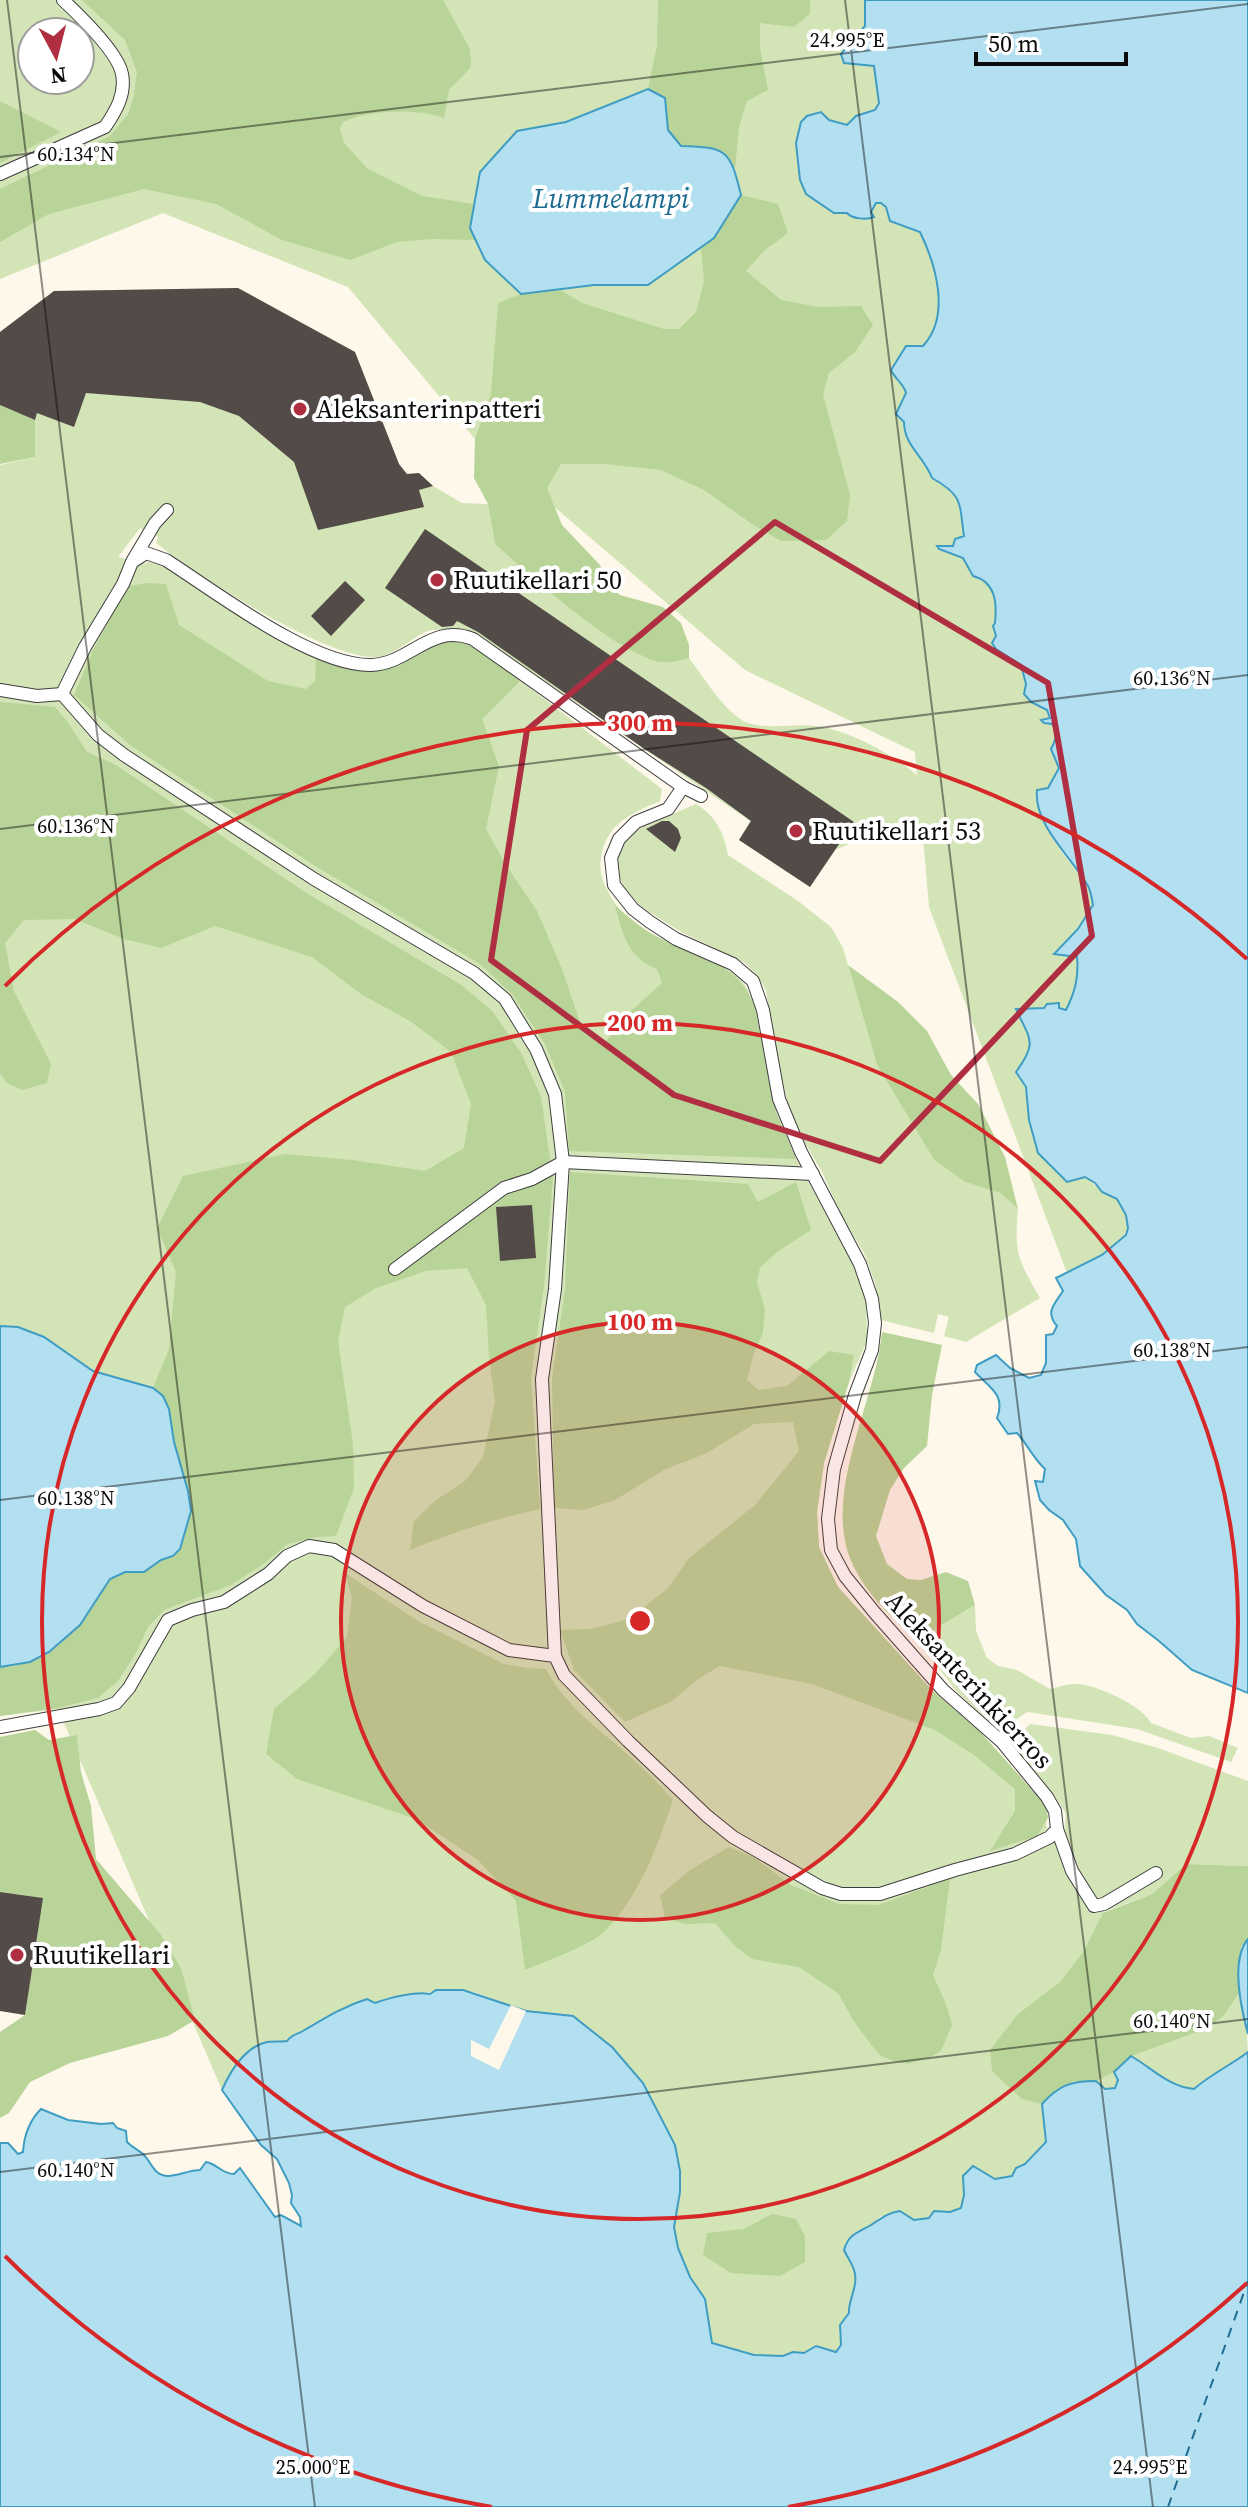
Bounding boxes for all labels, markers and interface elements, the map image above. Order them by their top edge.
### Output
north arrow [16,16,96,96]
scale bar [976,16,1126,66]
text: 24.995°E [810,26,884,54]
text: 50 m [988,27,1039,60]
text: N [49,60,68,92]
text: 60.134°N [37,140,115,168]
water label: Lummelampi [532,179,690,217]
place label: Aleksanterinpatteri [316,391,541,427]
marker: Aleksanterinpatteri [291,400,309,418]
place label: Ruutikellari 50 [453,562,622,598]
marker: Ruutikellari 50 [428,571,446,589]
text: 60.136°N [1133,664,1211,692]
text: 300 m [607,706,673,739]
text: 60.136°N [37,812,115,840]
place label: Ruutikellari 53 [812,813,981,849]
marker: Ruutikellari 53 [787,822,805,840]
text: 200 m [607,1006,673,1039]
text: 100 m [607,1305,673,1338]
text: 60.138°N [1133,1336,1211,1364]
text: 60.138°N [37,1484,115,1512]
street label: Aleksanterinkierros [877,1583,1061,1777]
centre of rings [626,1607,654,1635]
place label: Ruutikellari [33,1937,170,1973]
marker: Ruutikellari [8,1946,26,1964]
text: 60.140°N [1133,2007,1211,2035]
text: 60.140°N [37,2156,115,2184]
text: 25.000°E [276,2453,350,2481]
text: 24.995°E [1113,2453,1187,2481]

